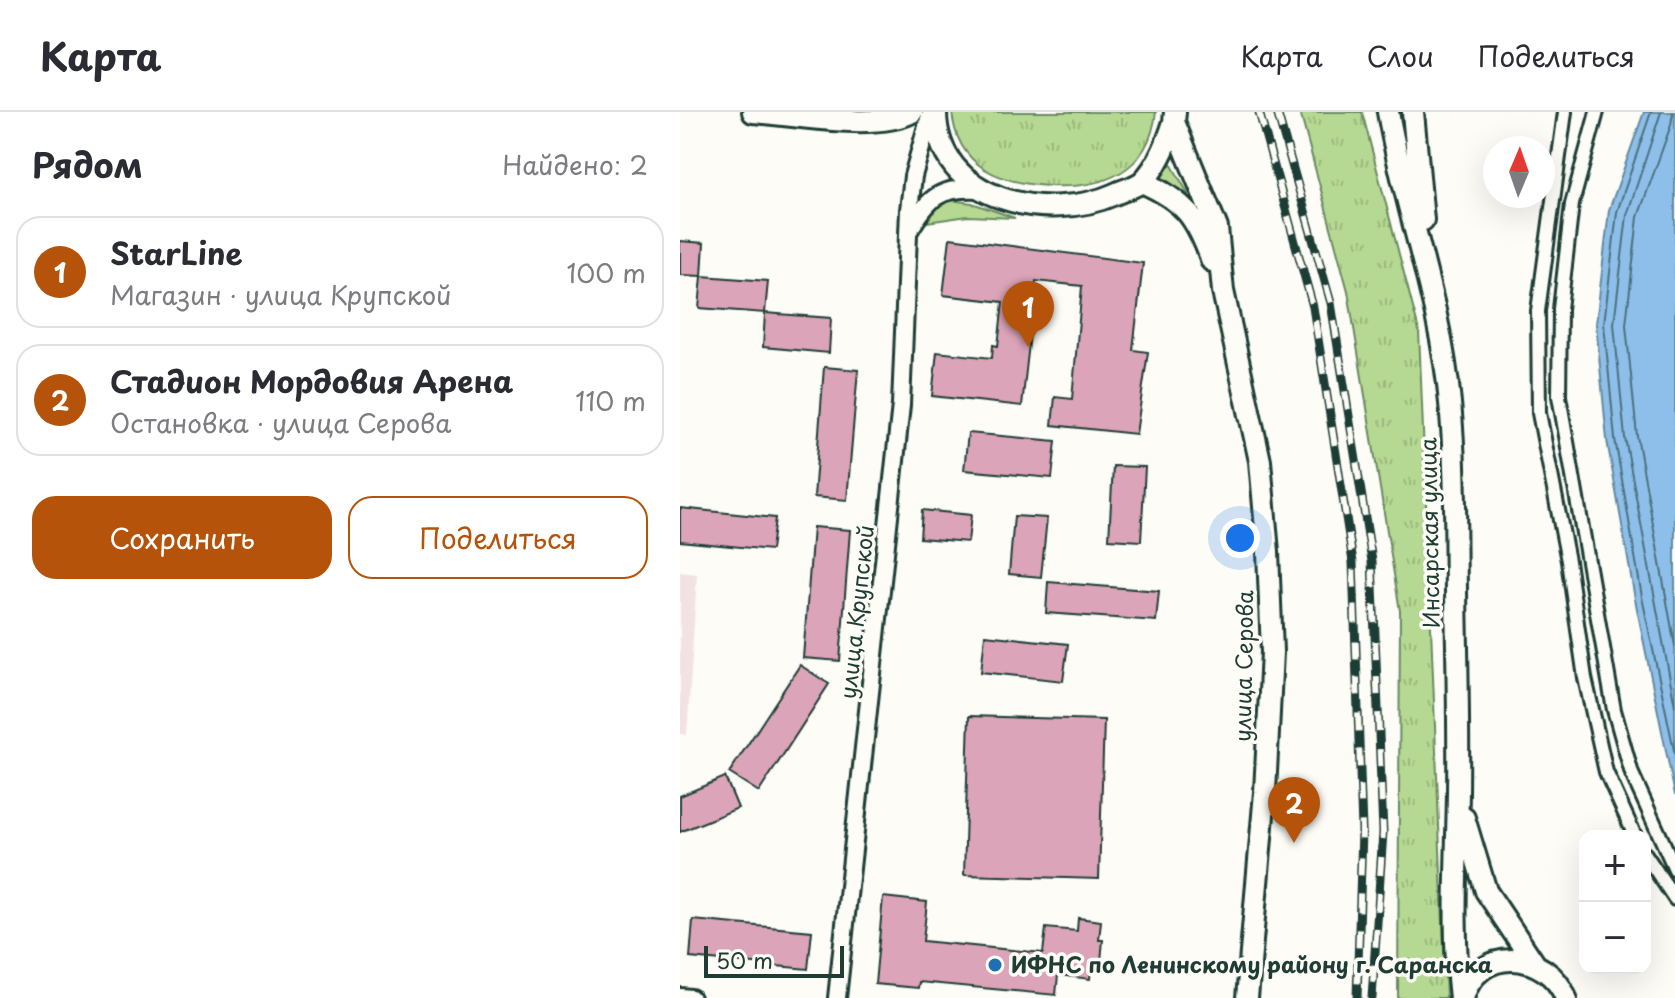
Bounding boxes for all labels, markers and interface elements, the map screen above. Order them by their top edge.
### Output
text: Карта [40,27,162,84]
text: Карта [1240,34,1323,77]
text: Слои [1367,34,1434,77]
text: Поделиться [1478,34,1635,77]
north arrow [1483,136,1555,208]
text: Рядом [32,138,143,190]
text: Найдено: 2 [502,145,648,184]
text: StarLine [110,230,242,275]
text: 1 [54,253,66,292]
text: 100 m [566,253,646,292]
text: Магазин · улица Крупской [110,275,452,314]
pin: 1 [1002,281,1054,347]
text: Стадион Мордовия Арена [110,358,513,403]
text: 2 [51,381,69,420]
text: 110 m [575,381,646,420]
text: Остановка · улица Серова [110,403,451,442]
street label: Инсарская улица [1410,437,1447,629]
button: Сохранить [32,496,332,579]
button: Поделиться [348,496,648,579]
your location [1220,518,1260,558]
street label: улица Крупской [830,523,881,701]
street label: улица Серова [1225,589,1260,742]
pin: 2 [1268,777,1320,843]
map controls [1579,830,1651,974]
button: + [1579,830,1651,902]
button: − [1579,902,1651,974]
scale bar [704,942,844,978]
text: 50 m [716,943,773,976]
place label: ИФНС по Ленинскому району г. Саранска [1011,947,1493,980]
marker: ИФНС по Ленинскому району г. Саранска [986,956,1004,974]

